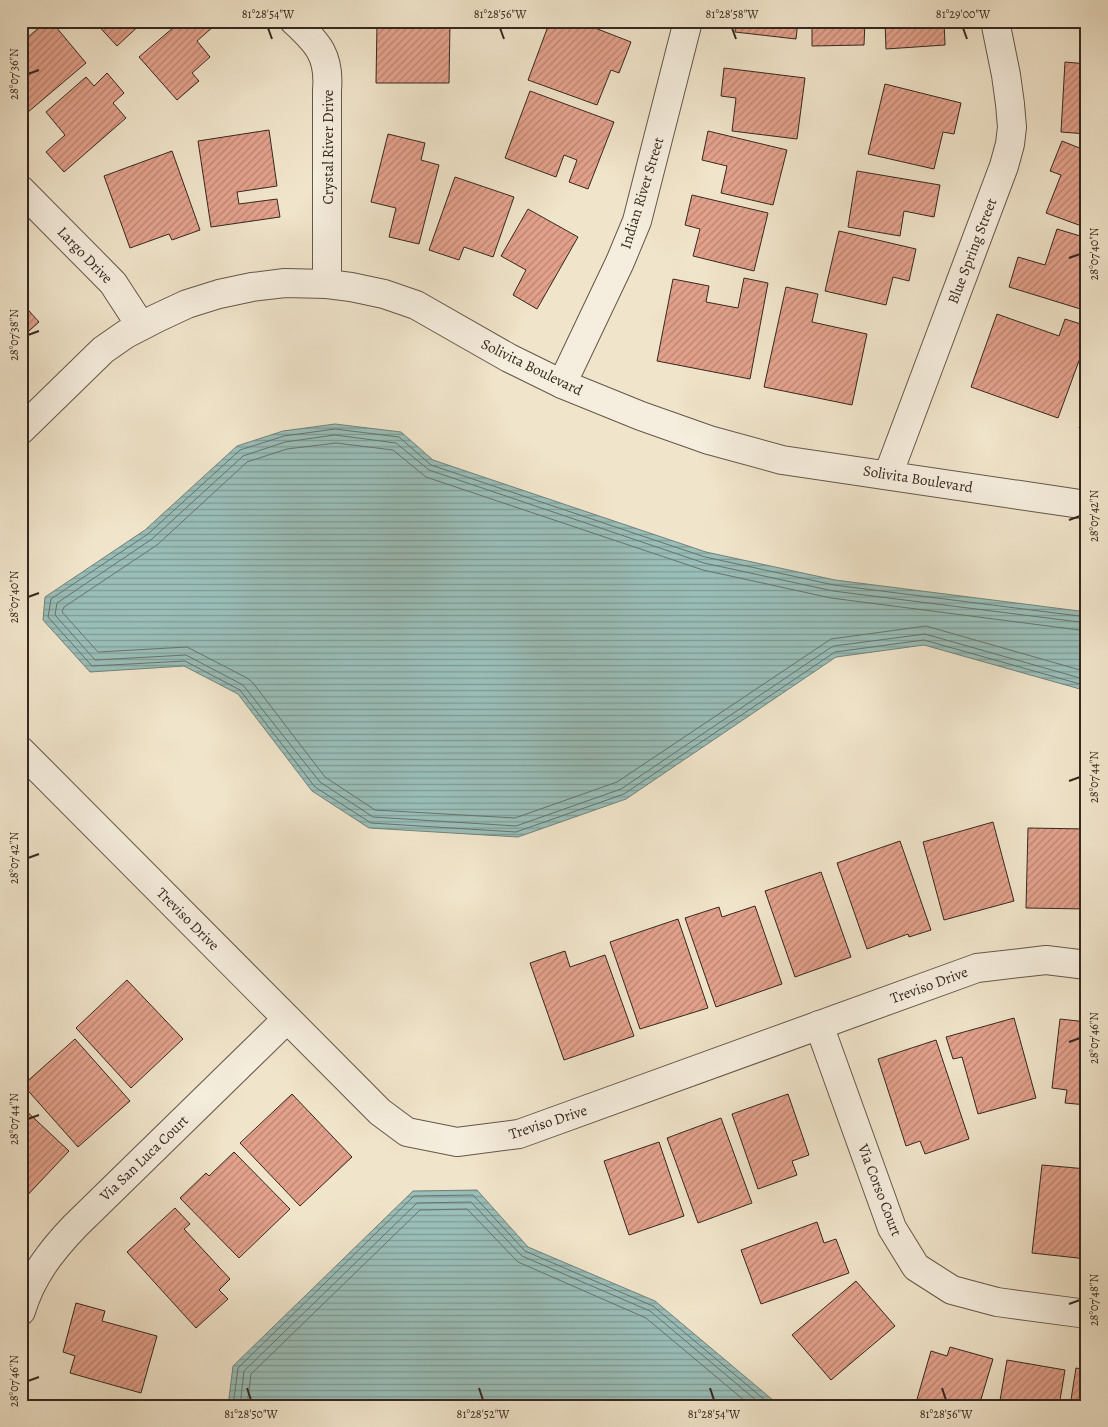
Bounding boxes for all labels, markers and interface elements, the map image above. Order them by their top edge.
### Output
text: 81°28'54"W [242,6,295,22]
text: 81°28'56"W [474,6,527,22]
text: 81°28'58"W [706,6,759,22]
text: 81°29'00"W [936,6,991,22]
text: 28°07'36"N [6,48,22,100]
street label: Crystal River Drive [318,89,338,205]
street label: Indian River Street [615,135,669,251]
street label: Blue Spring Street [943,195,1001,307]
street label: Largo Drive [53,222,117,288]
text: 28°07'40"N [1086,227,1102,280]
text: 28°07'38"N [6,309,22,361]
street label: Solivita Boulevard [478,334,587,401]
street label: Solivita Boulevard [862,460,975,498]
text: 28°07'42"N [1086,490,1102,542]
text: 28°07'40"N [6,570,22,623]
text: 28°07'44"N [1086,751,1102,803]
text: 28°07'42"N [6,832,22,884]
street label: Treviso Drive [152,883,224,955]
street label: Treviso Drive [887,962,971,1008]
text: 28°07'46"N [1086,1012,1102,1064]
text: 28°07'44"N [6,1093,22,1145]
street label: Treviso Drive [506,1100,590,1144]
street label: Via San Luca Court [95,1111,193,1206]
street label: Via Corso Court [853,1140,907,1239]
text: 28°07'48"N [1086,1274,1102,1326]
text: 28°07'46"N [6,1355,22,1407]
text: 81°28'50"W [224,1406,279,1422]
text: 81°28'52"W [457,1406,510,1422]
text: 81°28'54"W [688,1406,741,1422]
text: 81°28'56"W [920,1406,973,1422]

